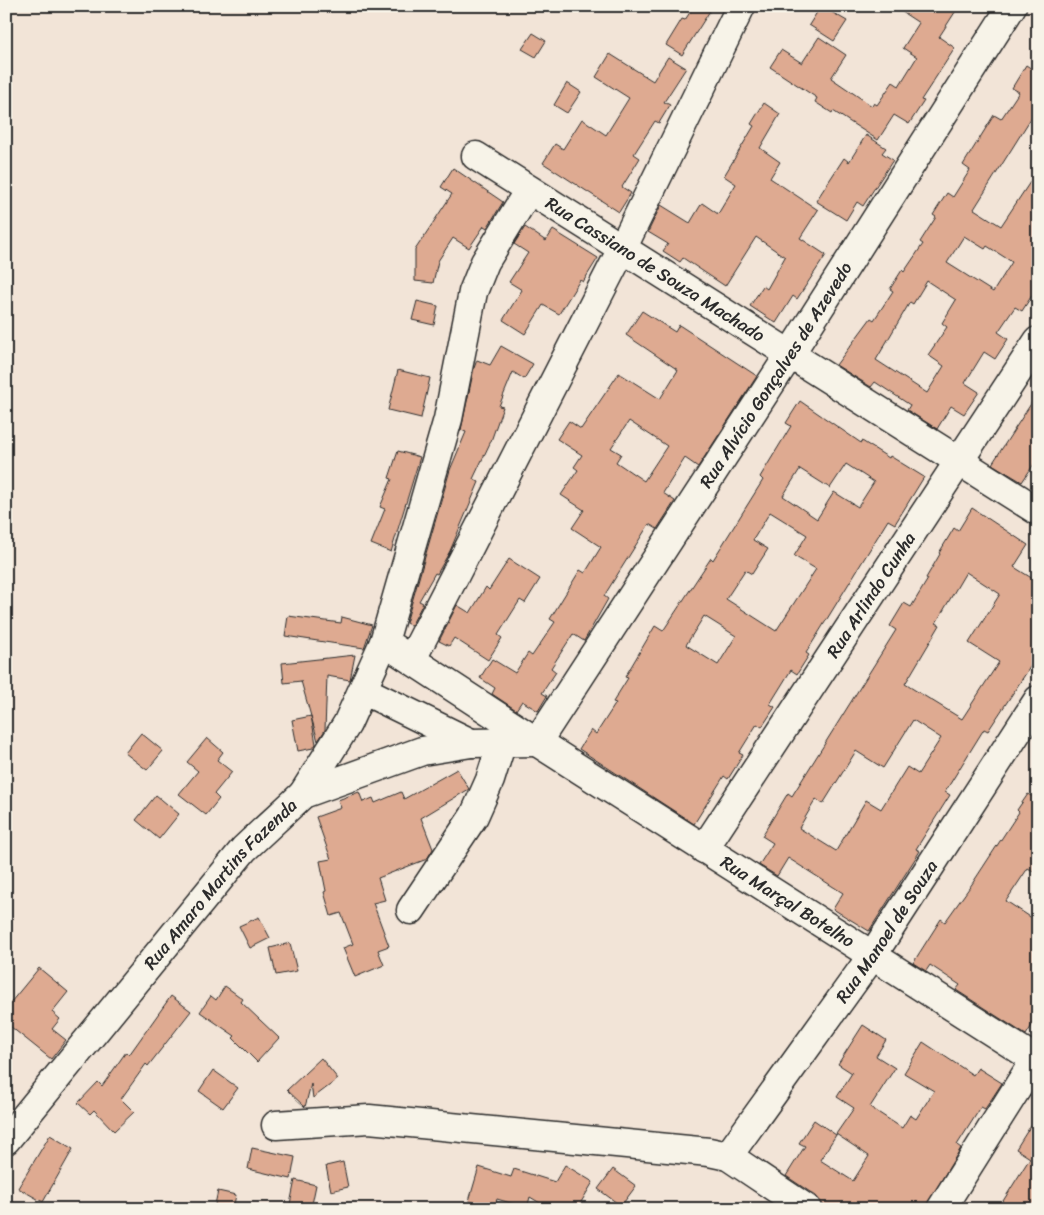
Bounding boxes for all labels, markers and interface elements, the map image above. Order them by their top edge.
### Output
street label: Rua Cassiano de Souza Machado [539,188,772,351]
street label: Rua Alvício Gonçalves de Azevedo [691,255,861,495]
street label: Rua Arlindo Cunha [818,525,924,665]
street label: Rua Amaro Martins Fazenda [135,791,305,977]
street label: Rua Marçal Botelho [714,847,861,956]
street label: Rua Manoel de Souza [827,853,946,1010]

